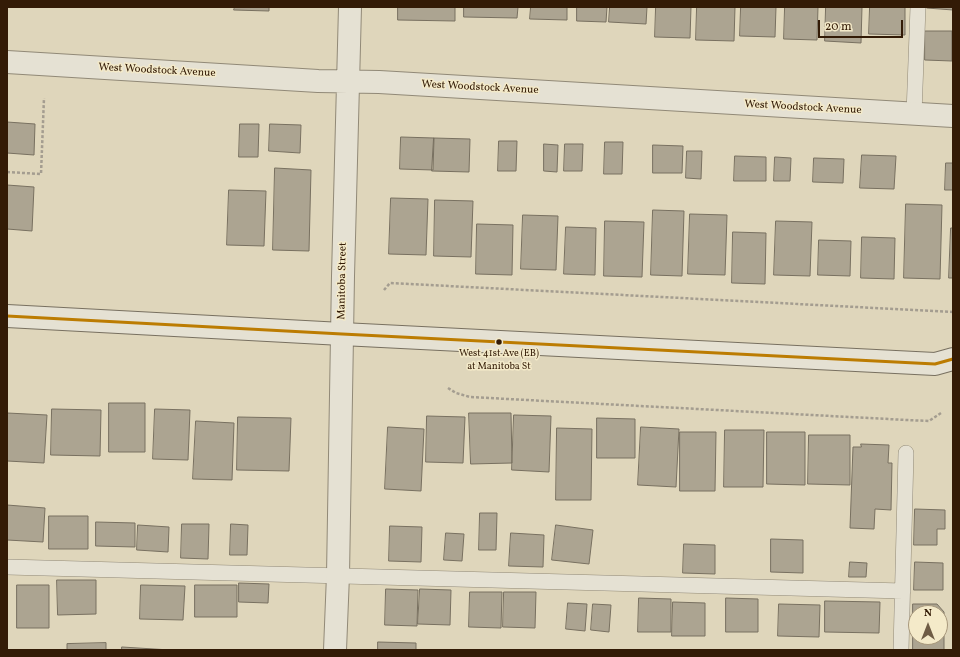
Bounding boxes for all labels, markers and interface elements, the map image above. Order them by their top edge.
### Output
scale bar [820,12,905,38]
text: 20 m [825,19,852,35]
street label: West Woodstock Avenue [98,61,216,81]
street label: West Woodstock Avenue [421,78,539,98]
street label: West Woodstock Avenue [744,98,862,118]
street label: Manitoba Street [336,242,350,320]
marker: West 41st Ave (EB) at Manitoba St [494,337,504,347]
place label: West 41st Ave (EB) at Manitoba St [459,348,539,372]
north arrow [908,605,948,645]
text: N [924,606,932,621]

